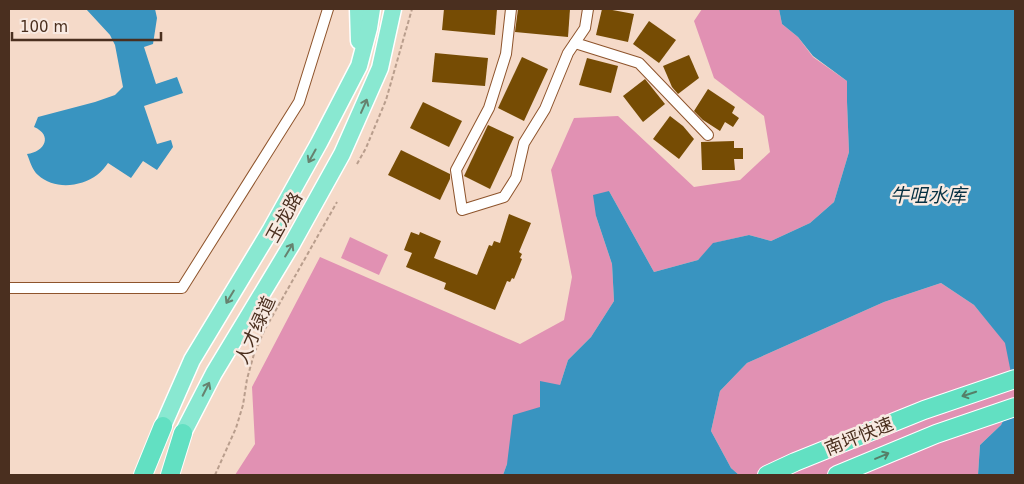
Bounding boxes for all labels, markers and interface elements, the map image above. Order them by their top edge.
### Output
scale bar [12,10,161,42]
text: 100 m [20,18,68,36]
one-way arrow [359,99,369,114]
one-way arrow [306,148,316,163]
water label: 牛咀水库 [890,184,969,206]
street label: 玉龙路 [262,188,306,246]
one-way arrow [284,243,294,257]
one-way arrow [225,289,235,303]
street label: 人才绿道 [231,293,279,367]
one-way arrow [202,382,211,397]
one-way arrow [962,390,978,400]
street label: 南坪快速 [822,413,896,459]
one-way arrow [874,451,889,461]

